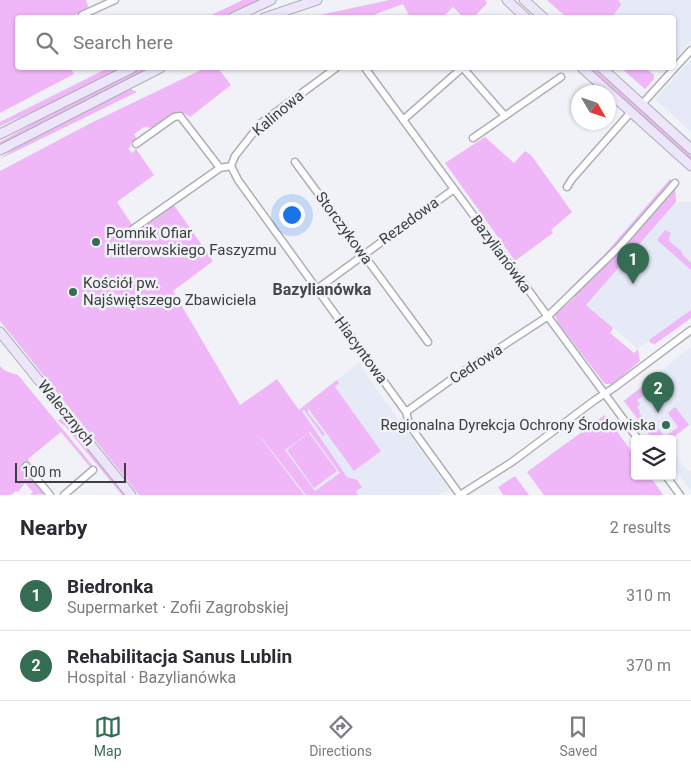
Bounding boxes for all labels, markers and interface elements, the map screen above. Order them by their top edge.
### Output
search box [15,15,676,70]
icon: search [33,29,61,57]
text: Search here [73,31,173,54]
north arrow [571,85,616,130]
street label: Kalinowa [249,86,307,140]
street label: Storczykowa [312,188,376,268]
street label: Rezedowa [376,193,442,249]
your location [279,202,305,228]
street label: Bazylianówka [467,212,535,296]
place label: Pomnik Ofiar Hitlerowskiego Faszyzmu [106,224,277,259]
marker: Pomnik Ofiar Hitlerowskiego Faszyzmu [90,236,102,248]
pin: 1 [617,243,649,284]
place label: Kościół pw. Najświętszego Zbawiciela [83,274,256,309]
district label: Bazylianówka [273,280,372,299]
marker: Kościół pw. Najświętszego Zbawiciela [67,286,79,298]
street label: Hiacyntowa [331,313,391,387]
street label: Cedrowa [446,340,506,388]
pin: 2 [642,372,674,413]
street label: Walecznych [34,376,98,450]
place label: Regionalna Dyrekcja Ochrony Środowiska [380,416,656,434]
marker: Regionalna Dyrekcja Ochrony Środowiska [660,419,672,431]
map controls [631,435,676,480]
button: layers [631,435,676,480]
scale bar [15,460,126,483]
text: 100 m [22,464,61,480]
text: Nearby [20,516,87,540]
text: 2 results [610,518,671,537]
text: Biedronka [67,575,153,598]
text: 1 [31,586,41,605]
text: 310 m [626,586,671,605]
text: Supermarket · Zofii Zagrobskiej [67,598,289,617]
text: Rehabilitacja Sanus Lublin [67,645,292,668]
text: 2 [31,656,41,675]
text: 370 m [626,656,671,675]
text: Hospital · Bazylianówka [67,668,236,687]
tab: Map [94,713,122,759]
tab: Directions [309,713,372,759]
tab: Saved [559,713,597,759]

